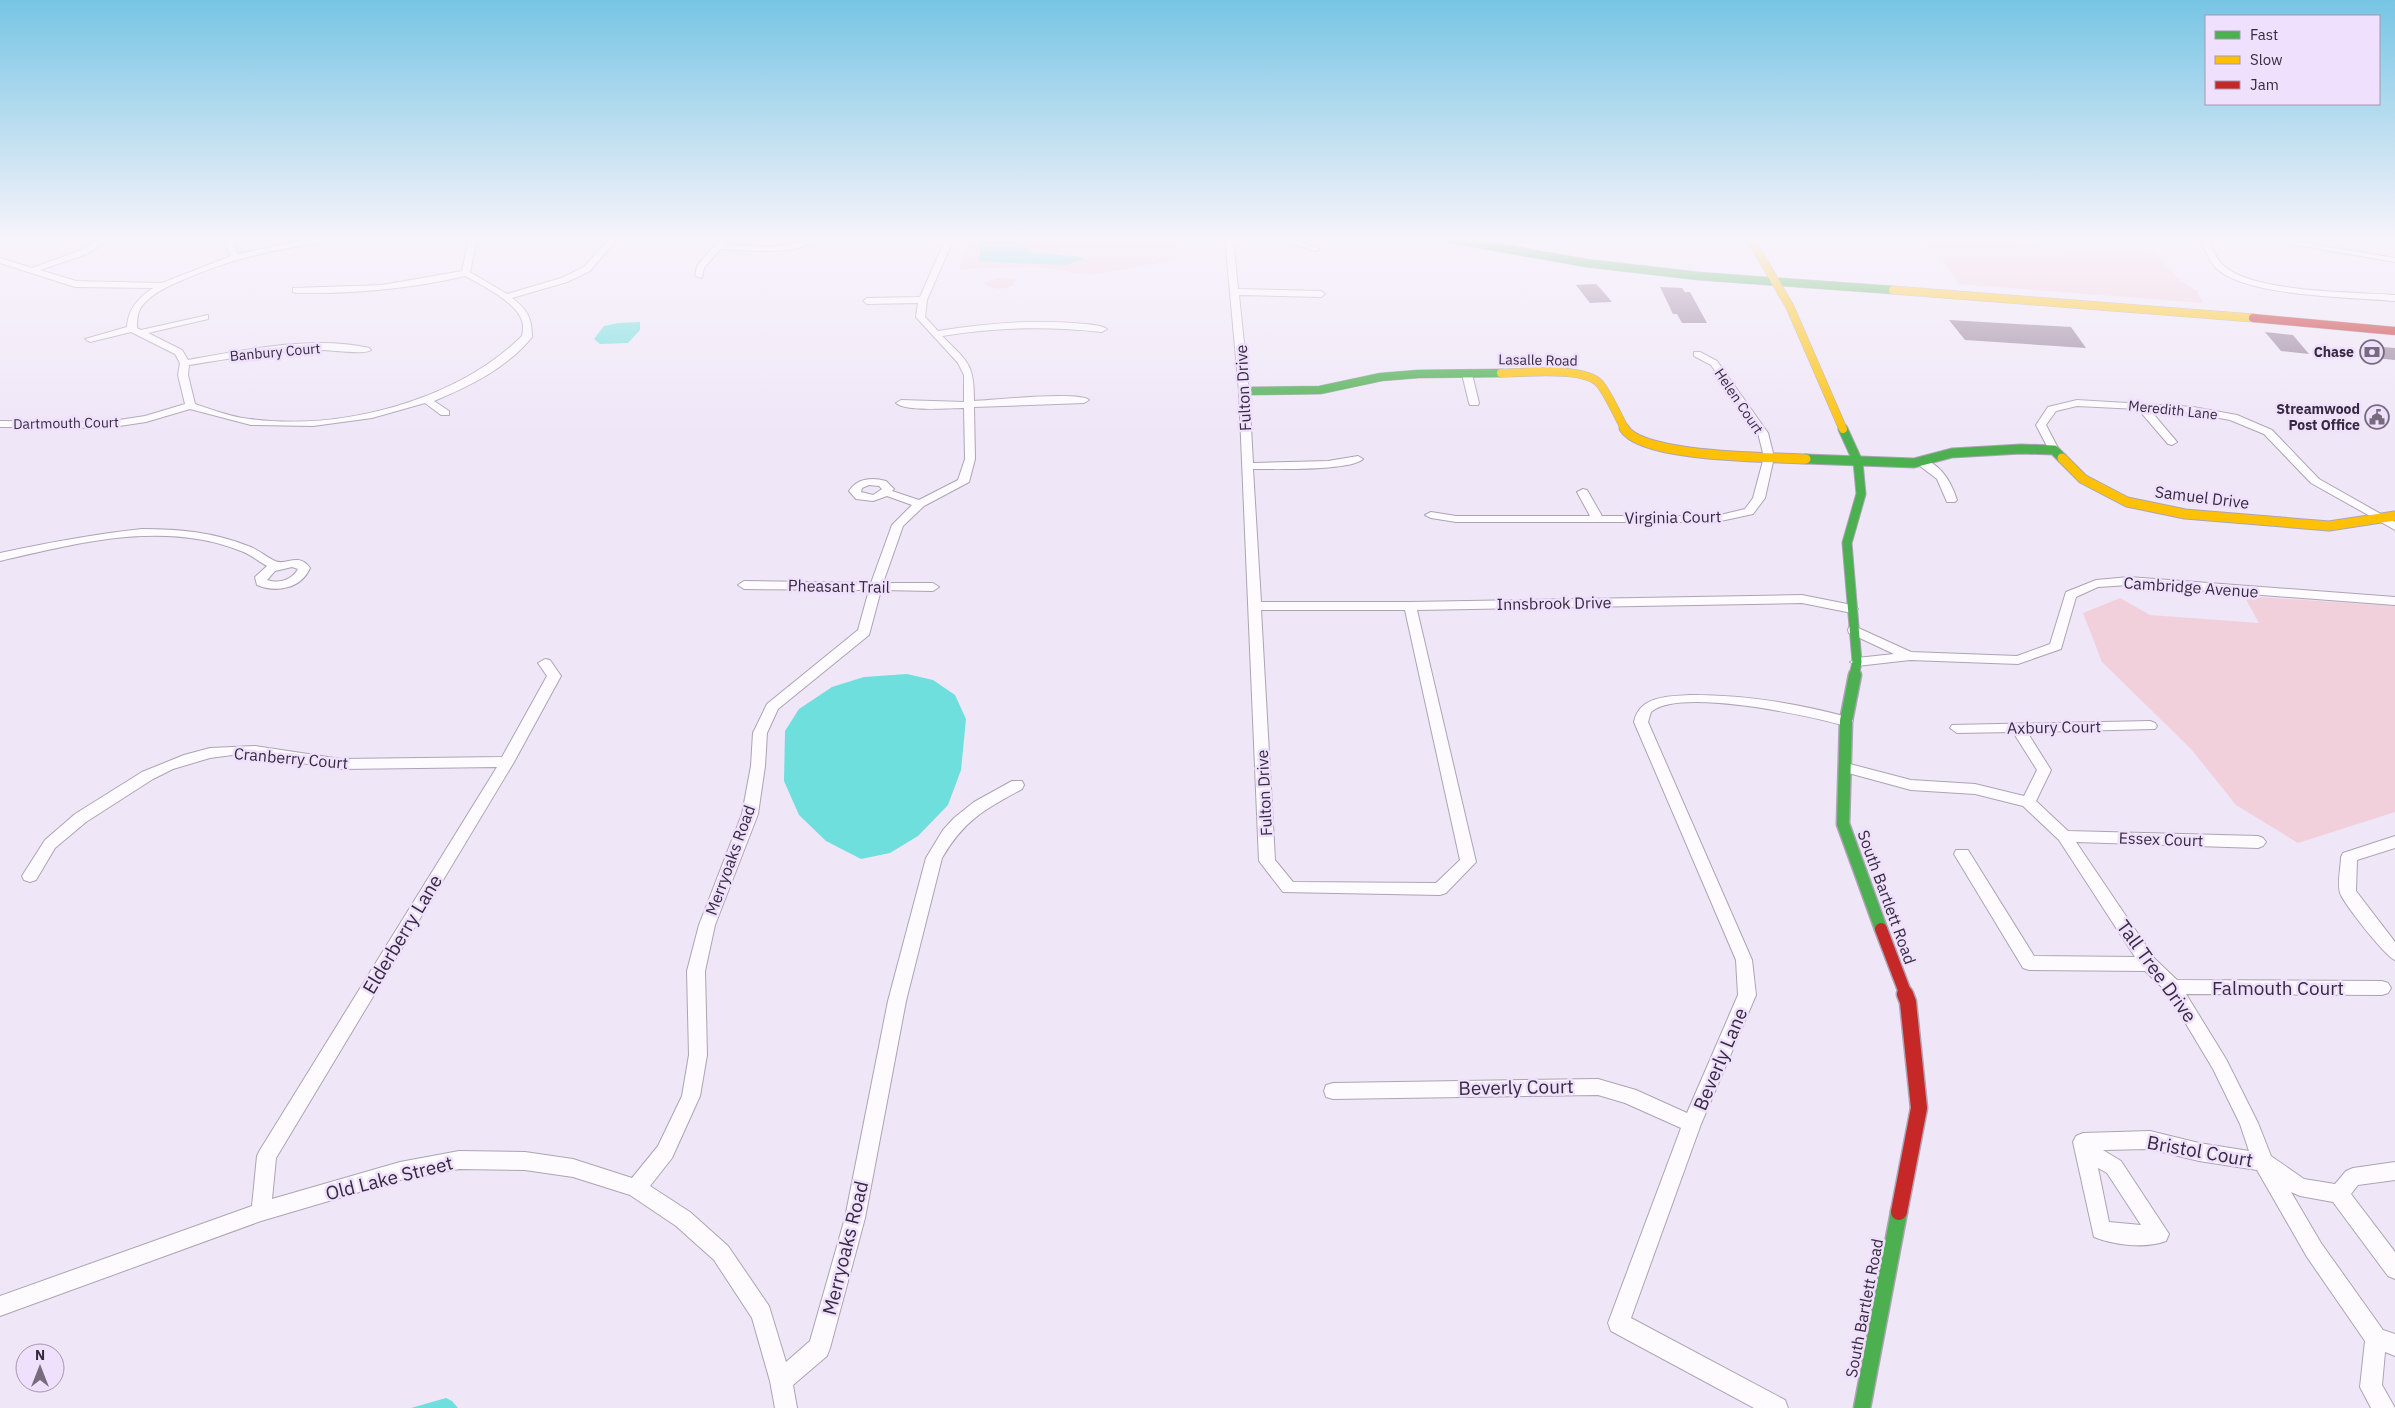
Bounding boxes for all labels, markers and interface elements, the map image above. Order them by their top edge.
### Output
legend [2205,15,2380,105]
text: Fast [2250,25,2278,44]
text: Slow [2250,50,2283,69]
text: Jam [2250,75,2279,94]
street label: Banbury Court [229,339,321,365]
bank icon: Chase [2359,339,2385,365]
place label: Chase [2314,343,2354,361]
street label: Fulton Drive [1231,344,1255,432]
street label: Lasalle Road [1498,350,1578,370]
street label: Helen Court [1711,365,1767,437]
street label: Meredith Lane [2127,396,2219,424]
place label: Streamwood Post Office [2276,400,2360,434]
public building icon: Streamwood Post Office [2364,404,2390,430]
street label: Dartmouth Court [13,413,119,433]
street label: Samuel Drive [2154,481,2251,513]
street label: Virginia Court [1625,506,1721,528]
street label: Cambridge Avenue [2123,572,2259,602]
street label: Pheasant Trail [788,575,890,597]
street label: Innsbrook Drive [1496,592,1612,614]
street label: Axbury Court [2007,716,2101,738]
street label: Cranberry Court [233,743,349,773]
street label: Fulton Drive [1252,749,1276,837]
street label: Merryoaks Road [701,802,759,918]
street label: South Bartlett Road [1853,827,1921,967]
street label: Essex Court [2118,828,2204,850]
street label: Elderberry Lane [357,870,447,998]
street label: Tall Tree Drive [2112,915,2202,1027]
street label: Falmouth Court [2212,976,2344,1000]
street label: Beverly Lane [1688,1004,1752,1114]
street label: Beverly Court [1458,1074,1574,1100]
street label: Bristol Court [2145,1130,2255,1172]
street label: Old Lake Street [323,1151,455,1205]
street label: Merryoaks Road [817,1178,873,1318]
street label: South Bartlett Road [1841,1237,1887,1379]
north arrow [15,1343,65,1393]
text: N [35,1346,45,1364]

